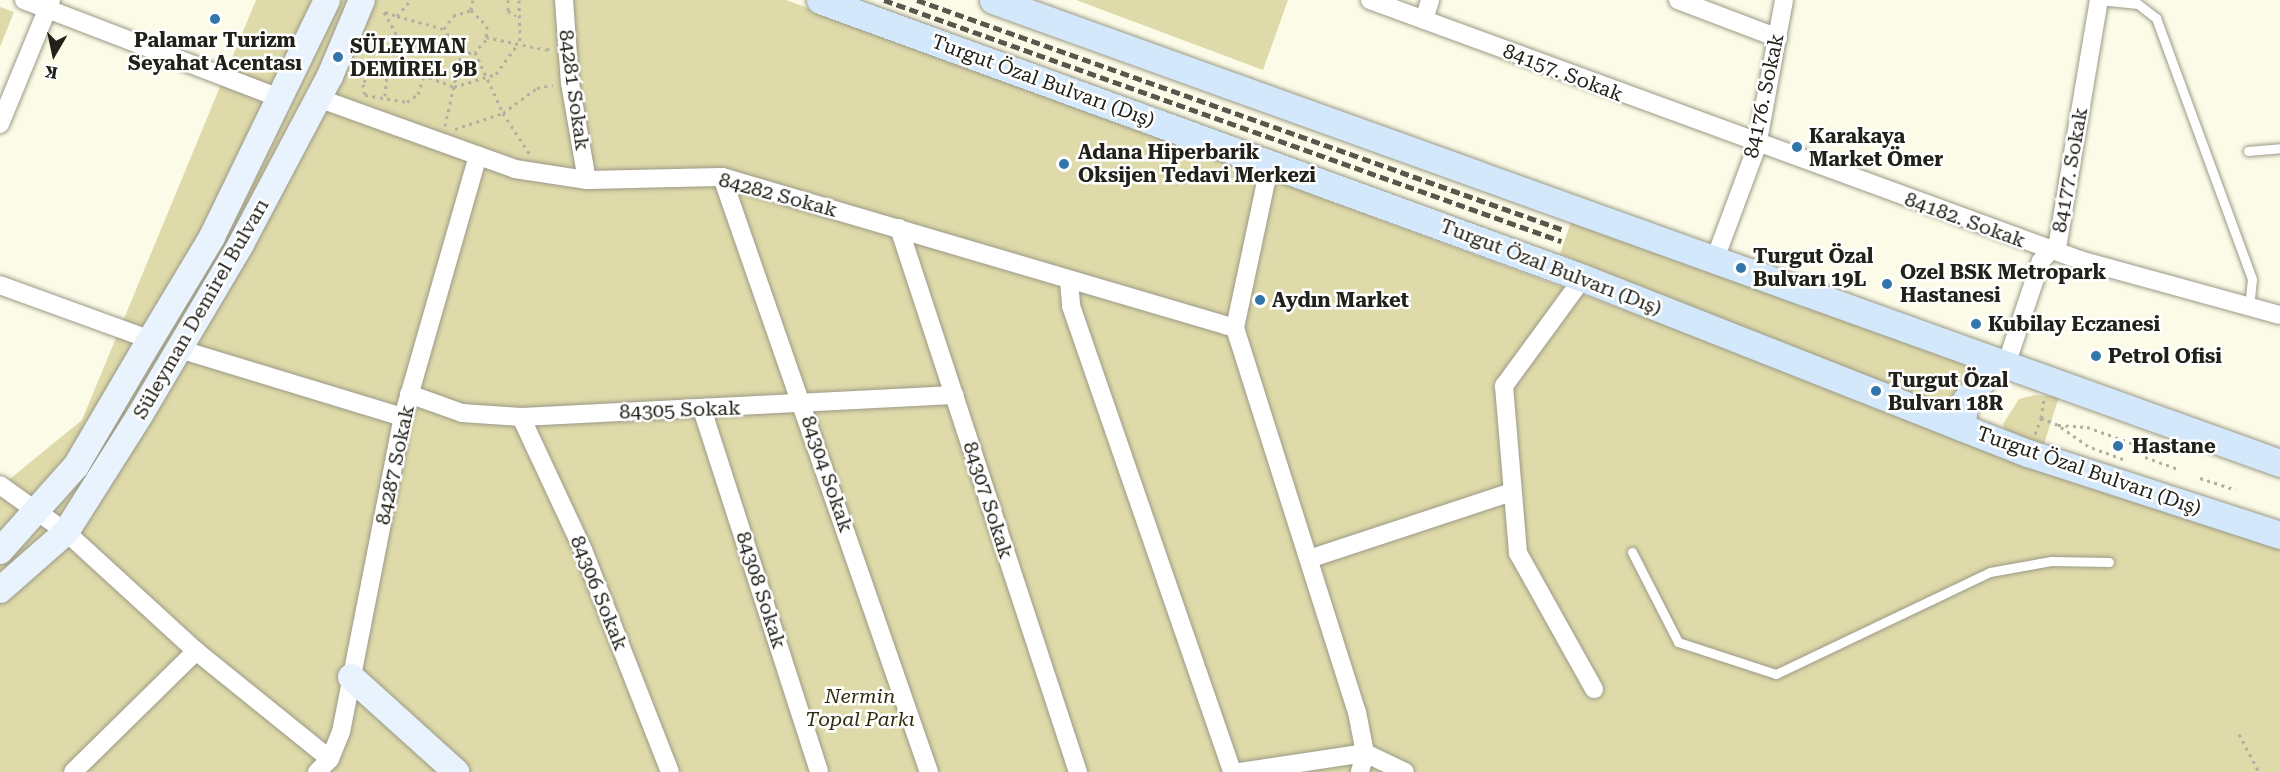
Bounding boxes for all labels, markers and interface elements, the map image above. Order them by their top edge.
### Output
marker: Palamar Turizm Seyahat Acentası [208,12,222,26]
north arrow [24,24,84,84]
place label: Palamar Turizm Seyahat Acentası [128,28,302,75]
street label: 84281 Sokak [554,28,594,152]
street label: Turgut Özal Bulvarı (Dış) [928,29,1158,133]
street label: 84176. Sokak [1739,32,1789,160]
place label: SÜLEYMAN DEMİREL 9B [350,34,477,81]
street label: 84157. Sokak [1500,39,1626,107]
marker: SÜLEYMAN DEMİREL 9B [331,50,345,64]
text: K [43,62,59,83]
street label: 84177. Sokak [2047,106,2093,234]
place label: Karakaya Market Ömer [1809,124,1943,171]
place label: Adana Hiperbarik Oksijen Tedavi Merkezi [1078,140,1316,187]
marker: Karakaya Market Ömer [1790,140,1804,154]
marker: Adana Hiperbarik Oksijen Tedavi Merkezi [1055,155,1073,173]
street label: 84282 Sokak [716,168,840,222]
street label: 84182. Sokak [1901,187,2029,253]
street label: Süleyman Demirel Bulvarı [128,195,274,423]
street label: Turgut Özal Bulvarı (Dış) [1437,214,1665,320]
place label: Turgut Özal Bulvarı 19L [1753,244,1873,291]
place label: Ozel BSK Metropark Hastanesi [1900,260,2106,307]
marker: Turgut Özal Bulvarı 19L [1734,261,1748,275]
marker: Ozel BSK Metropark Hastanesi [1878,275,1896,293]
place label: Aydın Market [1272,288,1409,312]
marker: Aydın Market [1253,293,1267,307]
place label: Kubilay Eczanesi [1988,312,2160,336]
marker: Kubilay Eczanesi [1969,317,1983,331]
place label: Petrol Ofisi [2108,344,2222,368]
marker: Petrol Ofisi [2089,349,2103,363]
place label: Turgut Özal Bulvarı 18R [1888,368,2008,415]
marker: Turgut Özal Bulvarı 18R [1869,384,1883,398]
street label: 84305 Sokak [619,396,741,424]
street label: 84287 Sokak [371,403,419,527]
street label: 84304 Sokak [796,413,858,535]
street label: Turgut Özal Bulvarı (Dış) [1974,421,2204,521]
place label: Hastane [2132,434,2216,458]
marker: Hastane [2109,437,2127,455]
street label: 84307 Sokak [958,438,1018,562]
street label: 84308 Sokak [731,528,791,652]
street label: 84306 Sokak [565,532,633,654]
park label: Nermin Topal Parkı [805,685,915,732]

